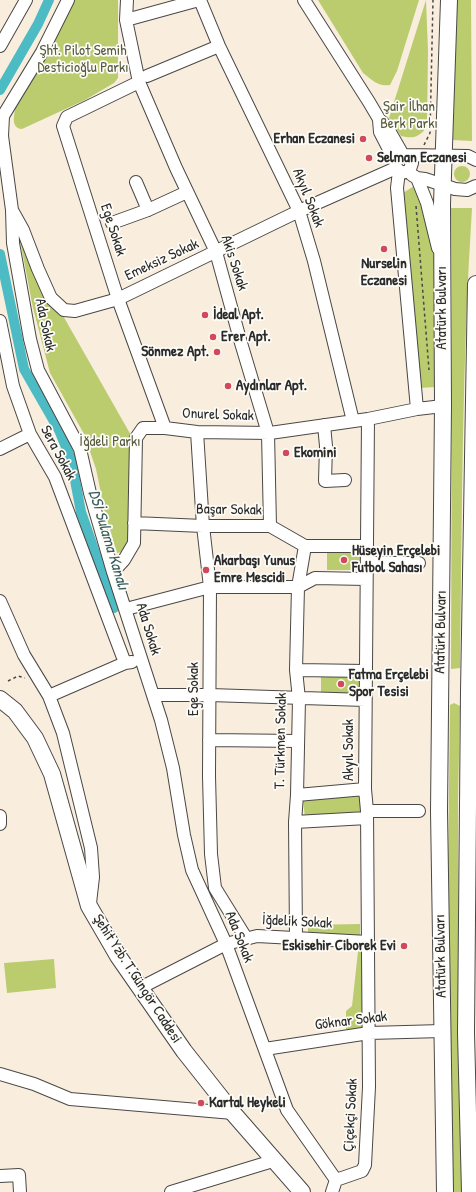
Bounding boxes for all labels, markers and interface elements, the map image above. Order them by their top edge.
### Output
park label: Şht. Pilot Semih Desticioğlu Parkı [37,42,129,77]
park label: Şair İlhan Berk Parkı [380,98,438,133]
place label: Erhan Eczanesi [274,130,355,148]
marker: Erhan Eczanesi [358,134,368,144]
place label: Selman Eczanesi [377,149,467,167]
marker: Selman Eczanesi [364,153,374,163]
street label: Akyıl Sokak [288,166,328,230]
street label: Ege Sokak [96,202,130,258]
street label: Akis Sokak [217,233,251,293]
street label: Emeksiz Sokak [122,235,202,285]
marker: Nurselin Eczanesi [379,244,389,254]
place label: Nurselin Eczanesi [361,255,407,290]
street label: Atatürk Bulvarı [433,266,451,350]
street label: Ada Sokak [31,297,59,353]
place label: İdeal Apt. [213,306,264,324]
marker: İdeal Apt. [200,310,210,320]
place label: Erer Apt. [221,328,271,346]
marker: Erer Apt. [208,332,218,342]
place label: Sönmez Apt. [141,343,209,361]
marker: Sönmez Apt. [212,347,222,357]
place label: Aydınlar Apt. [236,377,307,395]
marker: Aydınlar Apt. [223,381,233,391]
street label: Onurel Sokak [182,405,254,425]
street label: Sera Sokak [36,423,80,483]
park label: İğdeli Parkı [79,433,141,451]
place label: Ekomini [294,444,337,462]
marker: Ekomini [281,448,291,458]
water label: DSİ Sulama Kanalı [84,488,132,592]
street label: Başar Sokak [196,500,262,520]
place label: Hüseyin Erçelebi Futbol Sahası [352,542,440,577]
place label: Akarbaşı Yunus Emre Mescidi [214,552,295,587]
marker: Hüseyin Erçelebi Futbol Sahası [339,555,349,565]
marker: Akarbaşı Yunus Emre Mescidi [201,565,211,575]
street label: Atatürk Bulvarı [431,590,451,674]
street label: Ada Sokak [132,601,164,657]
street label: Ege Sokak [185,662,203,716]
place label: Fatma Erçelebi Spor Tesisi [349,666,429,701]
marker: Fatma Erçelebi Spor Tesisi [336,679,346,689]
street label: T. Türkmen Sokak [271,693,291,789]
street label: Akyıl Sokak [340,719,358,781]
street label: Ada Sokak [221,909,257,965]
street label: Şehit Yzb. T.Güngör Caddesi [89,911,185,1047]
street label: İğdelik Sokak [261,911,333,933]
street label: Atatürk Bulvarı [431,914,451,998]
place label: Eskisehir Ciborek Evi [282,937,396,955]
marker: Eskisehir Ciborek Evi [399,941,409,951]
street label: Göknar Sokak [314,1008,388,1034]
street label: Çiçekçi Sokak [340,1078,362,1152]
place label: Kartal Heykeli [209,1094,286,1112]
marker: Kartal Heykeli [196,1098,206,1108]

